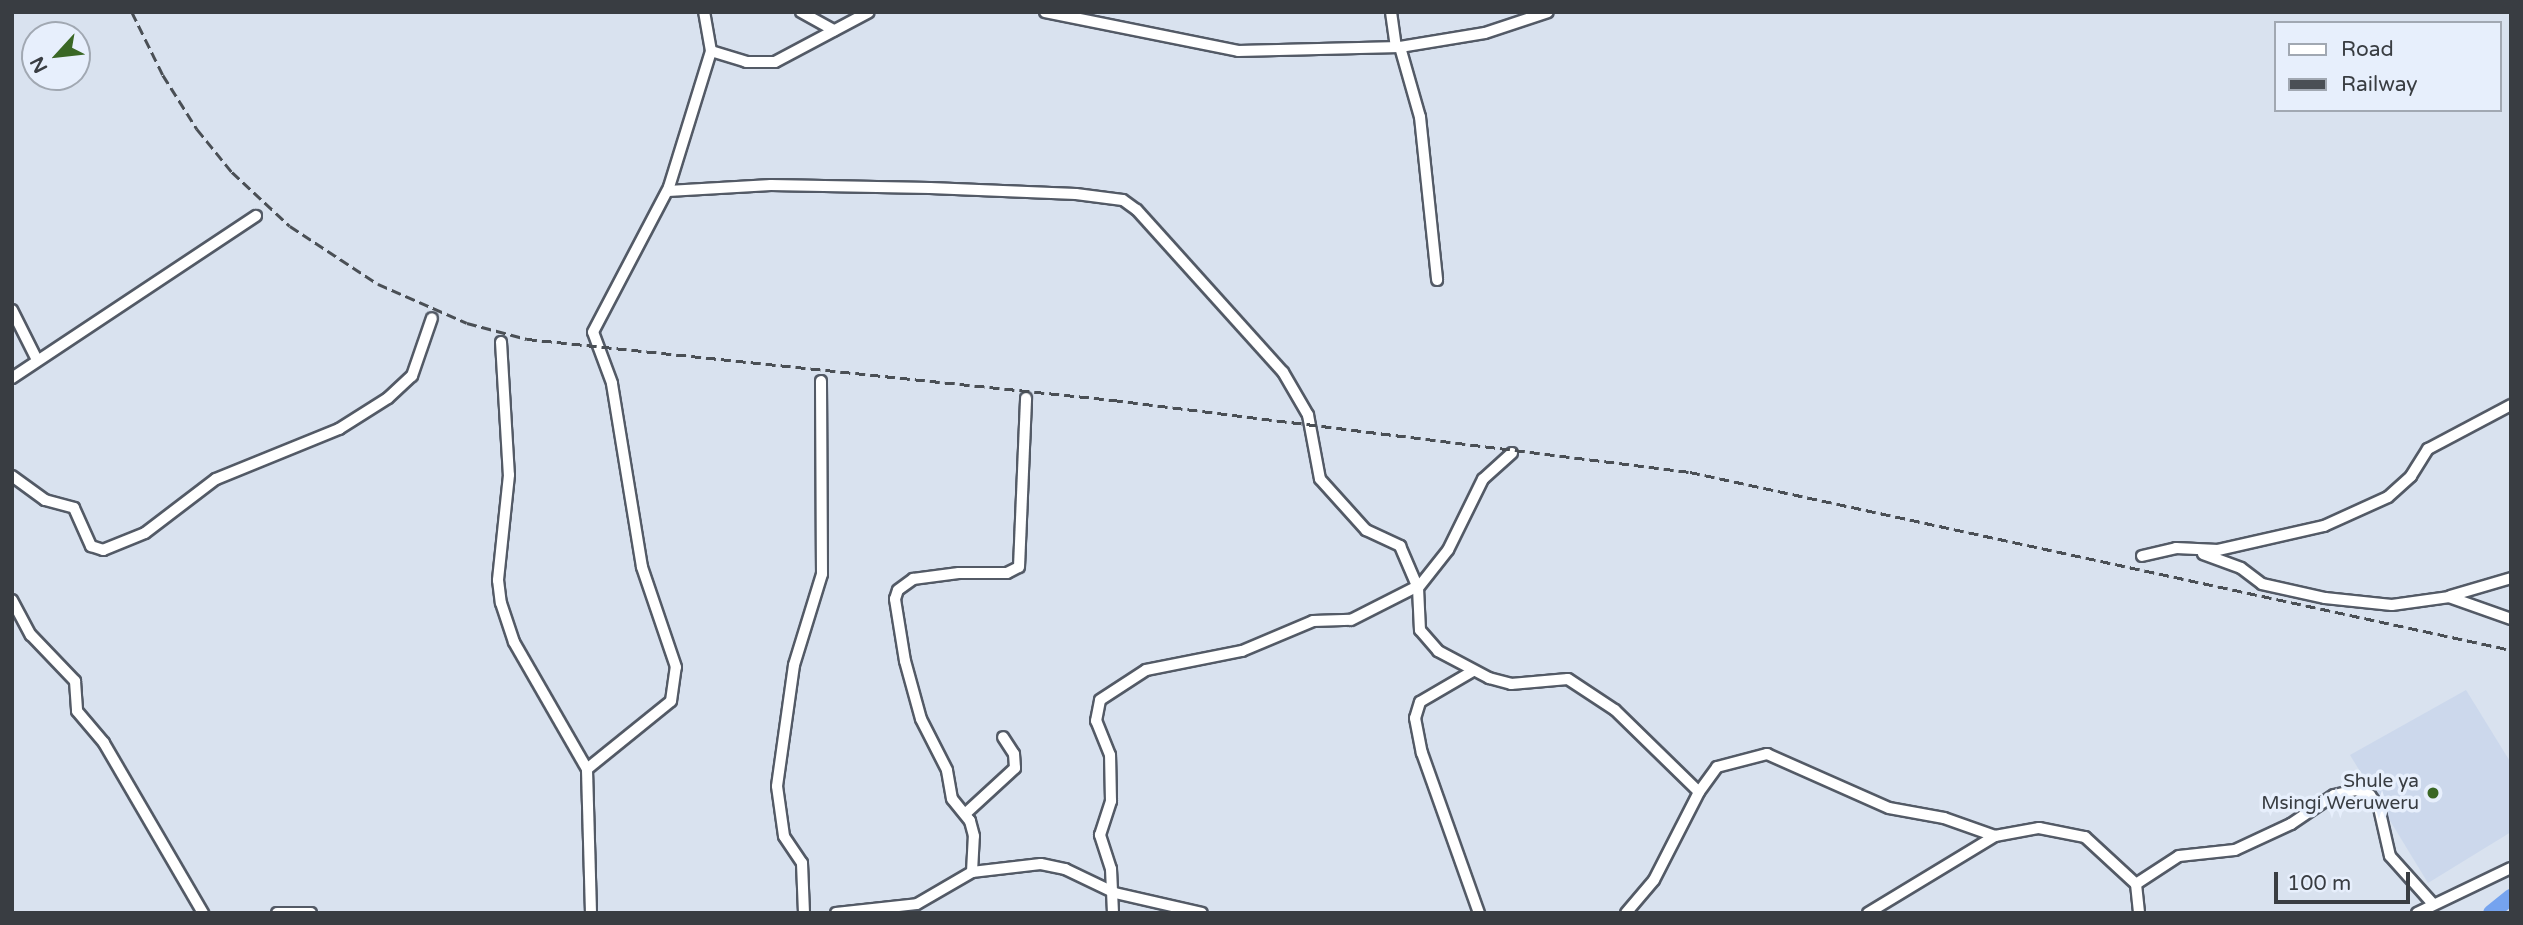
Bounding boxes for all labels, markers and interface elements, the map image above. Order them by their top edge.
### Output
north arrow [21,21,91,91]
legend [2274,21,2502,112]
text: Road [2341,37,2394,62]
text: N [26,53,52,76]
text: Railway [2341,72,2418,97]
place label: Shule ya Msingi Weruweru [2261,771,2419,815]
marker: Shule ya Msingi Weruweru [2425,785,2441,801]
scale bar [2278,858,2414,902]
text: 100 m [2287,871,2351,896]

